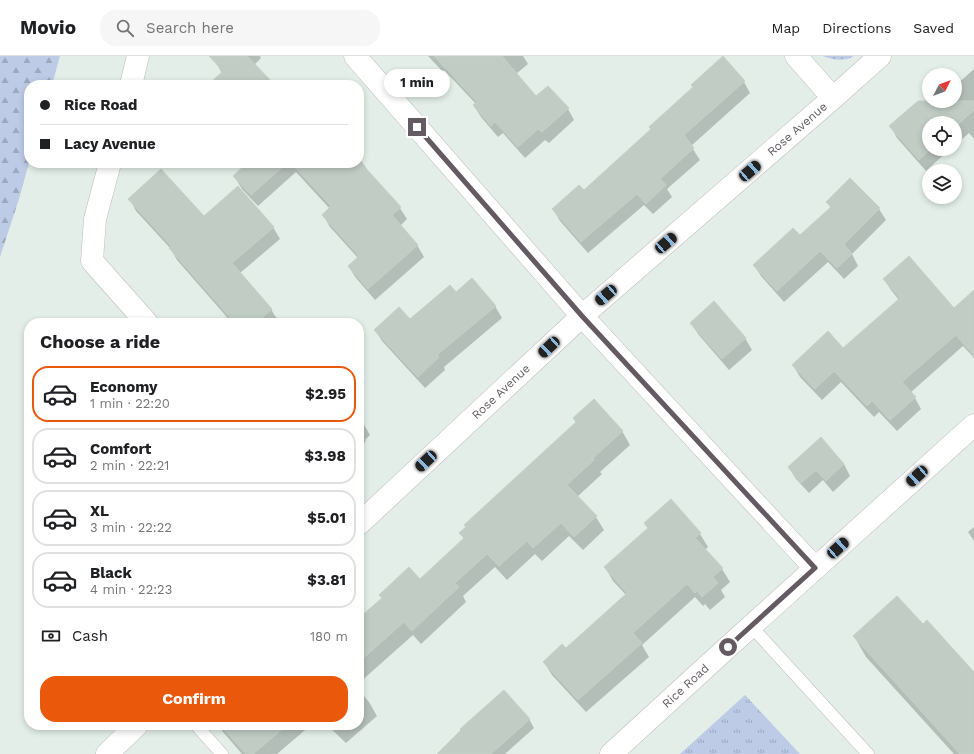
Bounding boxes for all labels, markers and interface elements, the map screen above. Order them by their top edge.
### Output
search box [100,10,380,46]
text: Movio [20,16,76,39]
icon: search [114,17,136,39]
text: Search here [146,19,234,37]
text: Map [772,20,800,36]
text: Directions [822,20,891,36]
text: Saved [913,20,954,36]
north arrow [922,68,962,108]
map controls [922,68,962,204]
callout: 1 min [384,69,450,97]
text: 1 min [400,75,434,90]
text: Rice Road [64,96,137,114]
street label: Rose Avenue [765,99,830,159]
button: locate [922,116,962,156]
route end [408,118,426,136]
text: Lacy Avenue [64,135,156,153]
car [737,159,763,183]
button: layers [922,164,962,204]
car [653,231,679,255]
car [593,283,619,307]
text: Choose a ride [40,331,160,352]
car [536,334,562,360]
street label: Rose Avenue [469,361,533,422]
icon: car [42,376,78,412]
text: Economy [90,378,157,396]
text: $2.95 [305,385,346,403]
text: 1 min · 22:20 [90,396,170,411]
icon: car [42,438,78,474]
text: Comfort [90,440,151,458]
text: $3.98 [304,447,346,465]
car [413,448,439,474]
text: 2 min · 22:21 [90,458,169,473]
car [904,464,930,488]
icon: car [42,500,78,536]
text: XL [90,502,109,520]
text: $5.01 [307,509,346,527]
text: 3 min · 22:22 [90,520,172,535]
car [825,536,851,560]
icon: car [42,562,78,598]
text: Black [90,564,132,582]
text: $3.81 [307,571,346,589]
text: 4 min · 22:23 [90,582,172,597]
icon: cash [40,625,62,647]
text: Cash [72,627,108,645]
text: 180 m [310,629,348,644]
route start [719,638,737,656]
street label: Rice Road [659,661,712,711]
button: Confirm [40,676,348,722]

